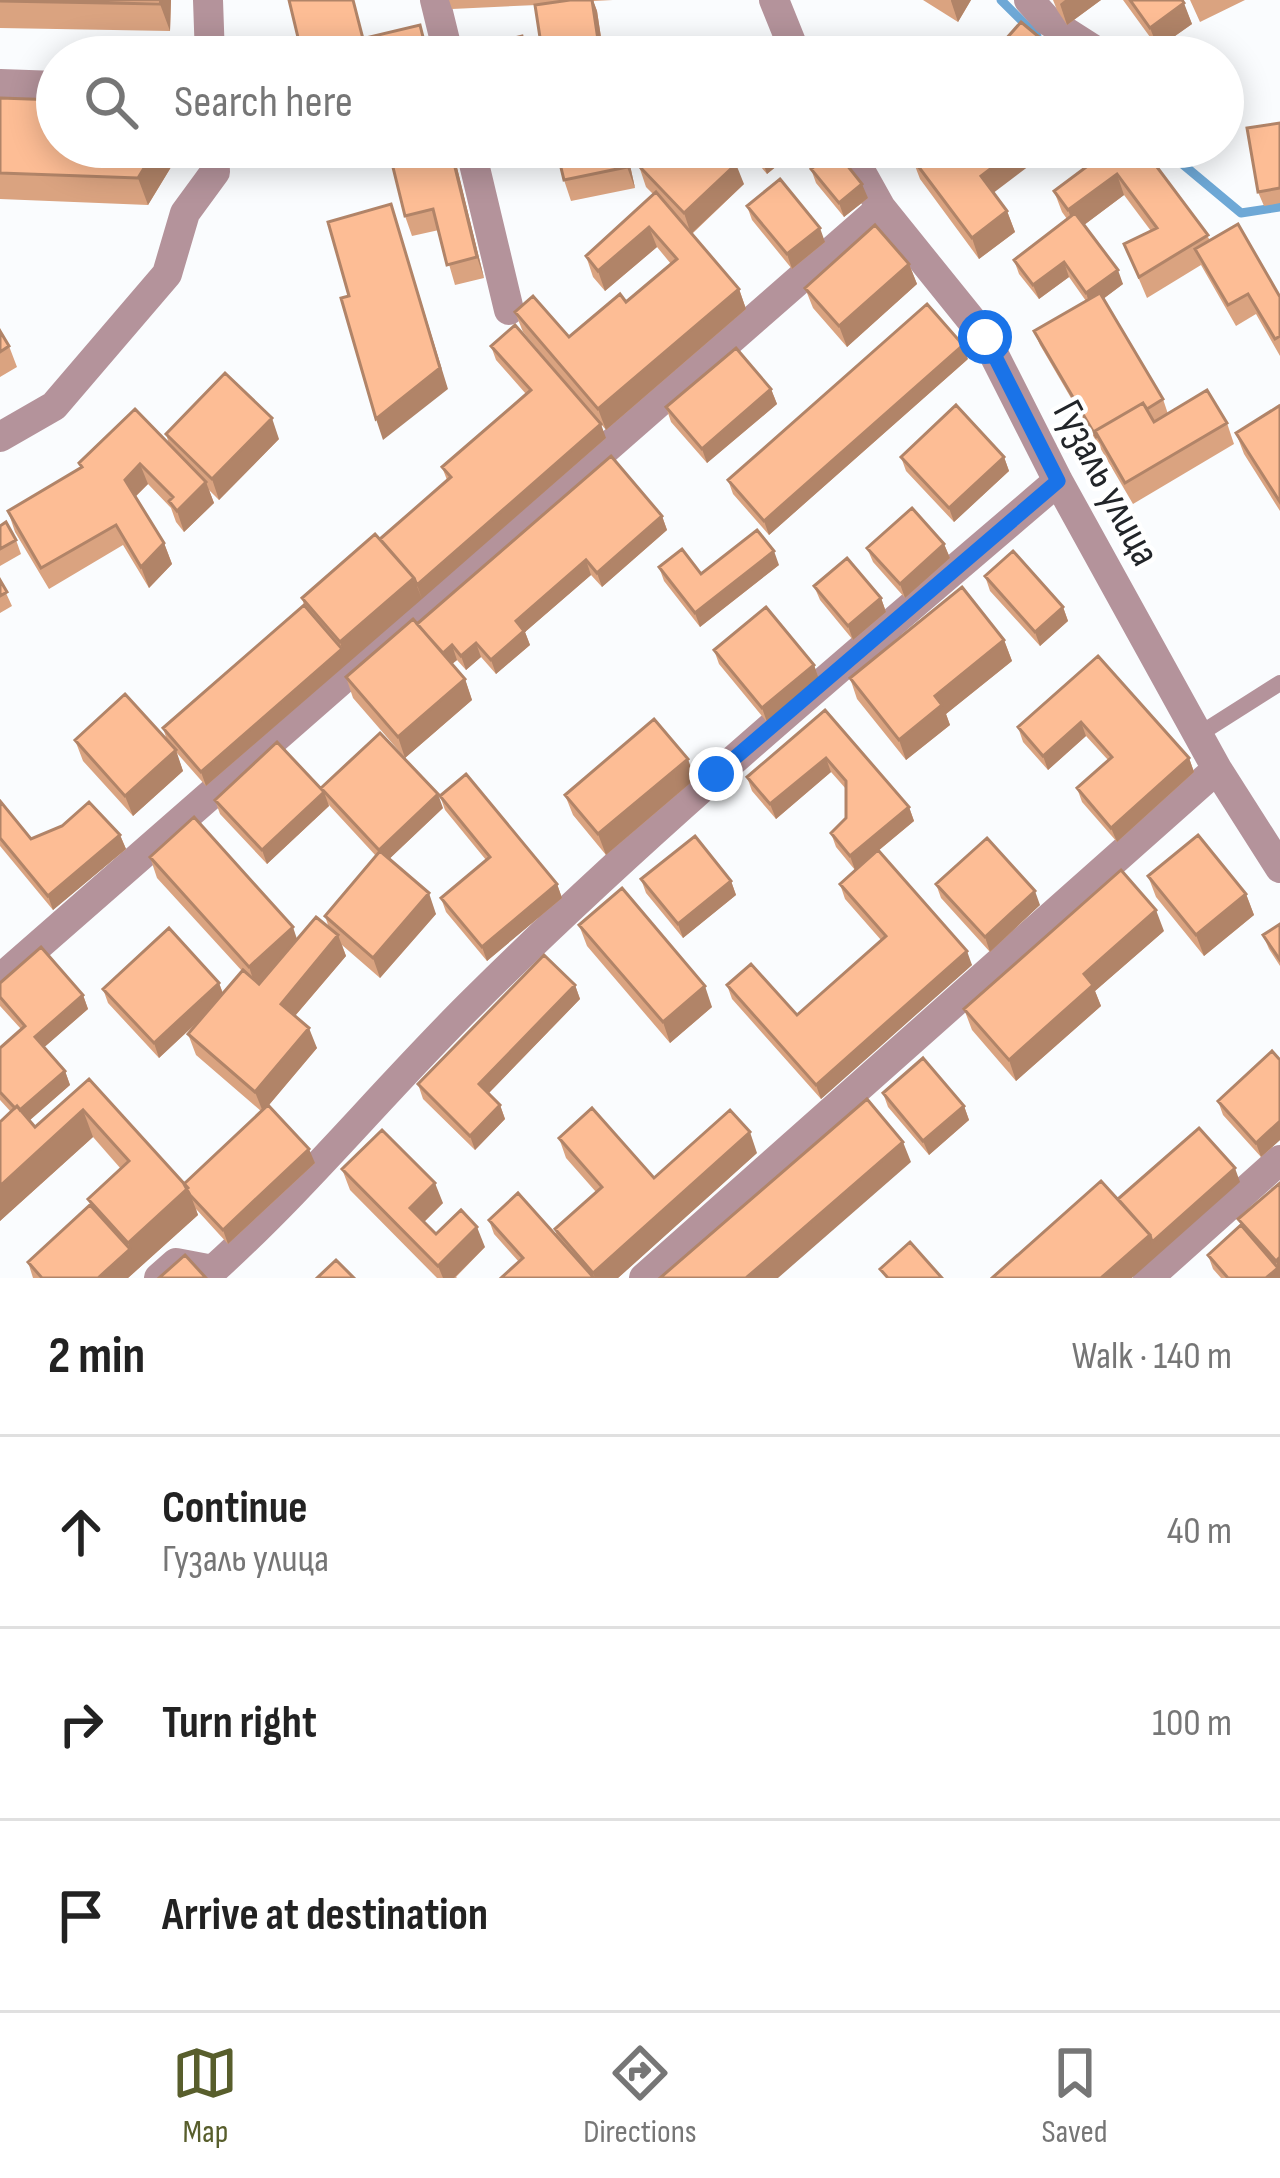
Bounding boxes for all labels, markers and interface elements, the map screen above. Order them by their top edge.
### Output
search box [36,36,1244,168]
icon: search [78,69,144,135]
text: Search here [174,75,353,130]
route start [958,310,1012,364]
street label: Гузаль улица [1041,392,1171,575]
route end [689,747,743,801]
text: 2 min [48,1326,145,1387]
text: Walk · 140 m [1072,1333,1232,1380]
text: Continue [162,1481,308,1536]
icon: ahead [48,1499,114,1565]
text: 40 m [1167,1508,1232,1555]
text: Гузаль улица [162,1536,329,1583]
icon: right [48,1691,114,1757]
text: Turn right [162,1696,317,1751]
text: 100 m [1152,1700,1232,1747]
icon: arrive [48,1883,114,1949]
text: Arrive at destination [162,1888,488,1943]
tab: Map [172,2040,238,2152]
tab: Directions [583,2040,697,2152]
tab: Saved [1041,2040,1108,2152]

